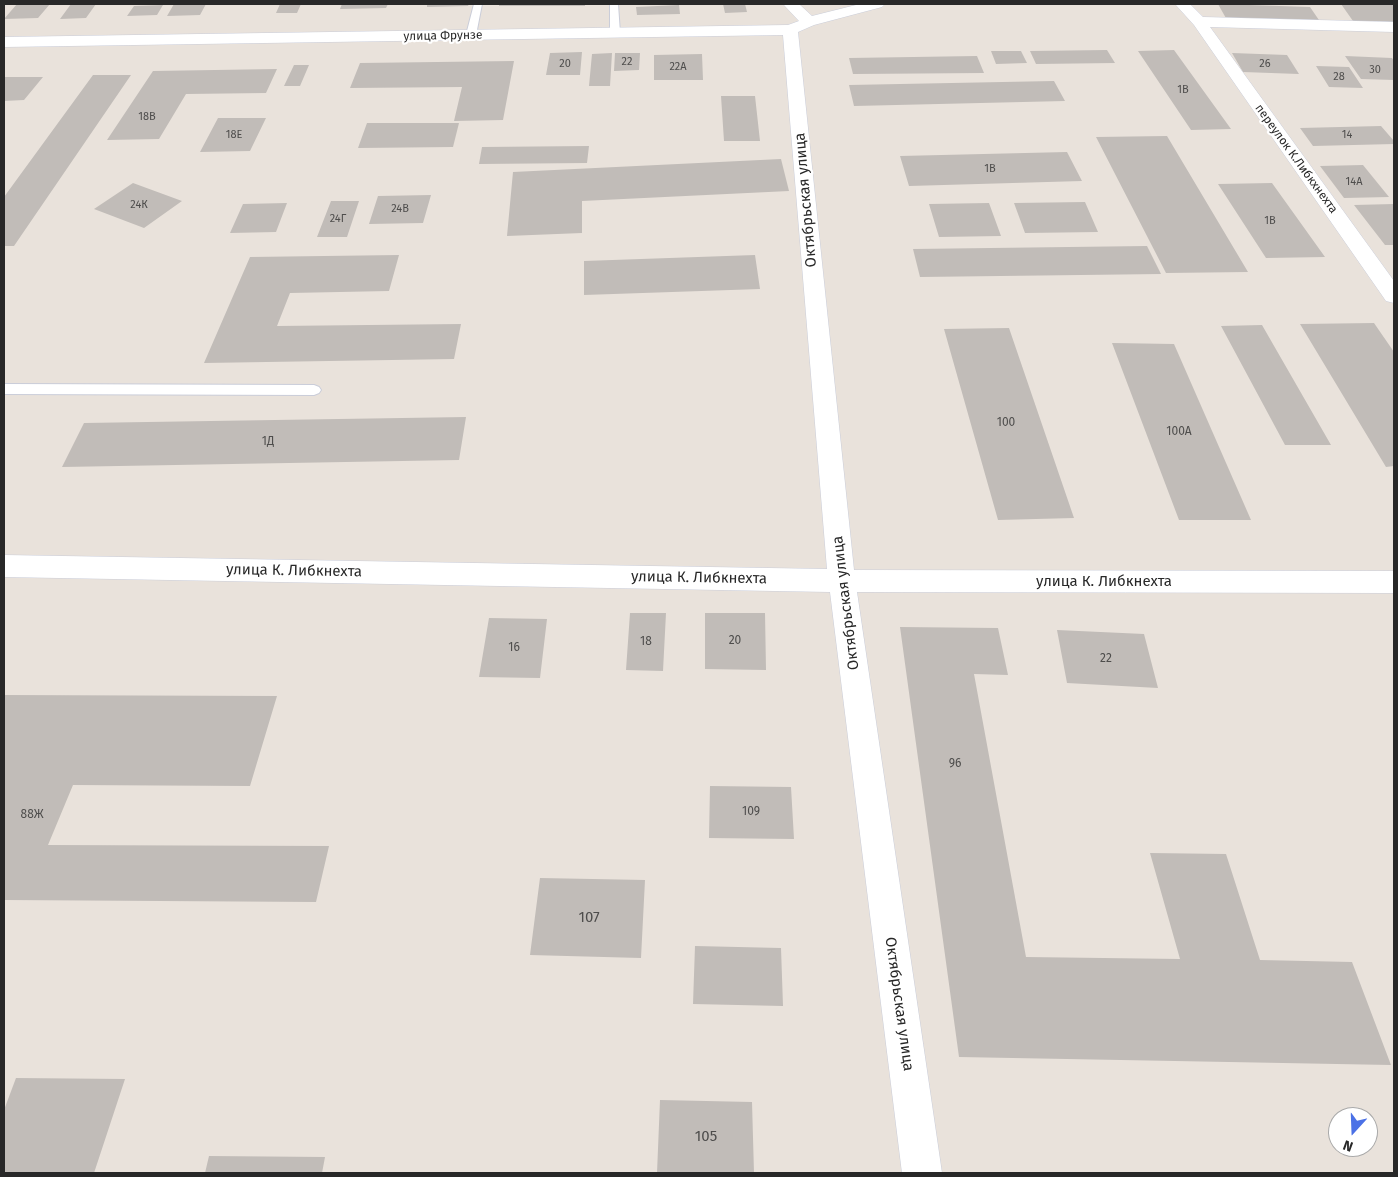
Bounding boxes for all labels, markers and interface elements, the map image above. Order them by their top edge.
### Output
street label: улица Фрунзе [403,28,483,44]
house number: 22 [622,55,632,69]
house number: 20 [559,57,571,71]
house number: 26 [1259,57,1271,71]
house number: 22А [669,60,687,74]
house number: 30 [1369,63,1381,77]
house number: 28 [1333,70,1345,84]
house number: 1В [1177,83,1189,97]
street label: переулок К.Либкхнехта [1252,102,1340,216]
house number: 18В [138,110,156,124]
house number: 18Е [226,128,242,142]
house number: 14 [1342,128,1352,142]
street label: Октябрьская улица [791,132,821,268]
house number: 1В [984,162,996,176]
house number: 14А [1346,175,1362,189]
house number: 24К [130,198,148,212]
house number: 24В [391,202,409,216]
house number: 24Г [330,212,346,226]
house number: 1В [1264,214,1276,228]
house number: 100 [997,416,1015,430]
house number: 100А [1166,425,1192,439]
house number: 1Д [262,435,274,449]
street label: Октябрьская улица [829,535,863,671]
street label: улица К. Либкнехта [226,561,362,581]
street label: улица К. Либкнехта [631,568,767,588]
street label: улица К. Либкнехта [1036,573,1172,591]
house number: 20 [729,634,741,648]
house number: 18 [640,635,652,649]
house number: 16 [508,641,520,655]
house number: 22 [1100,652,1112,666]
house number: 96 [949,757,961,771]
house number: 109 [742,805,760,819]
house number: 88Ж [21,808,43,822]
house number: 107 [578,909,600,927]
street label: Октябрьская улица [881,936,917,1072]
north arrow [1328,1107,1378,1157]
house number: 105 [695,1128,717,1146]
text: N [1341,1136,1355,1155]

